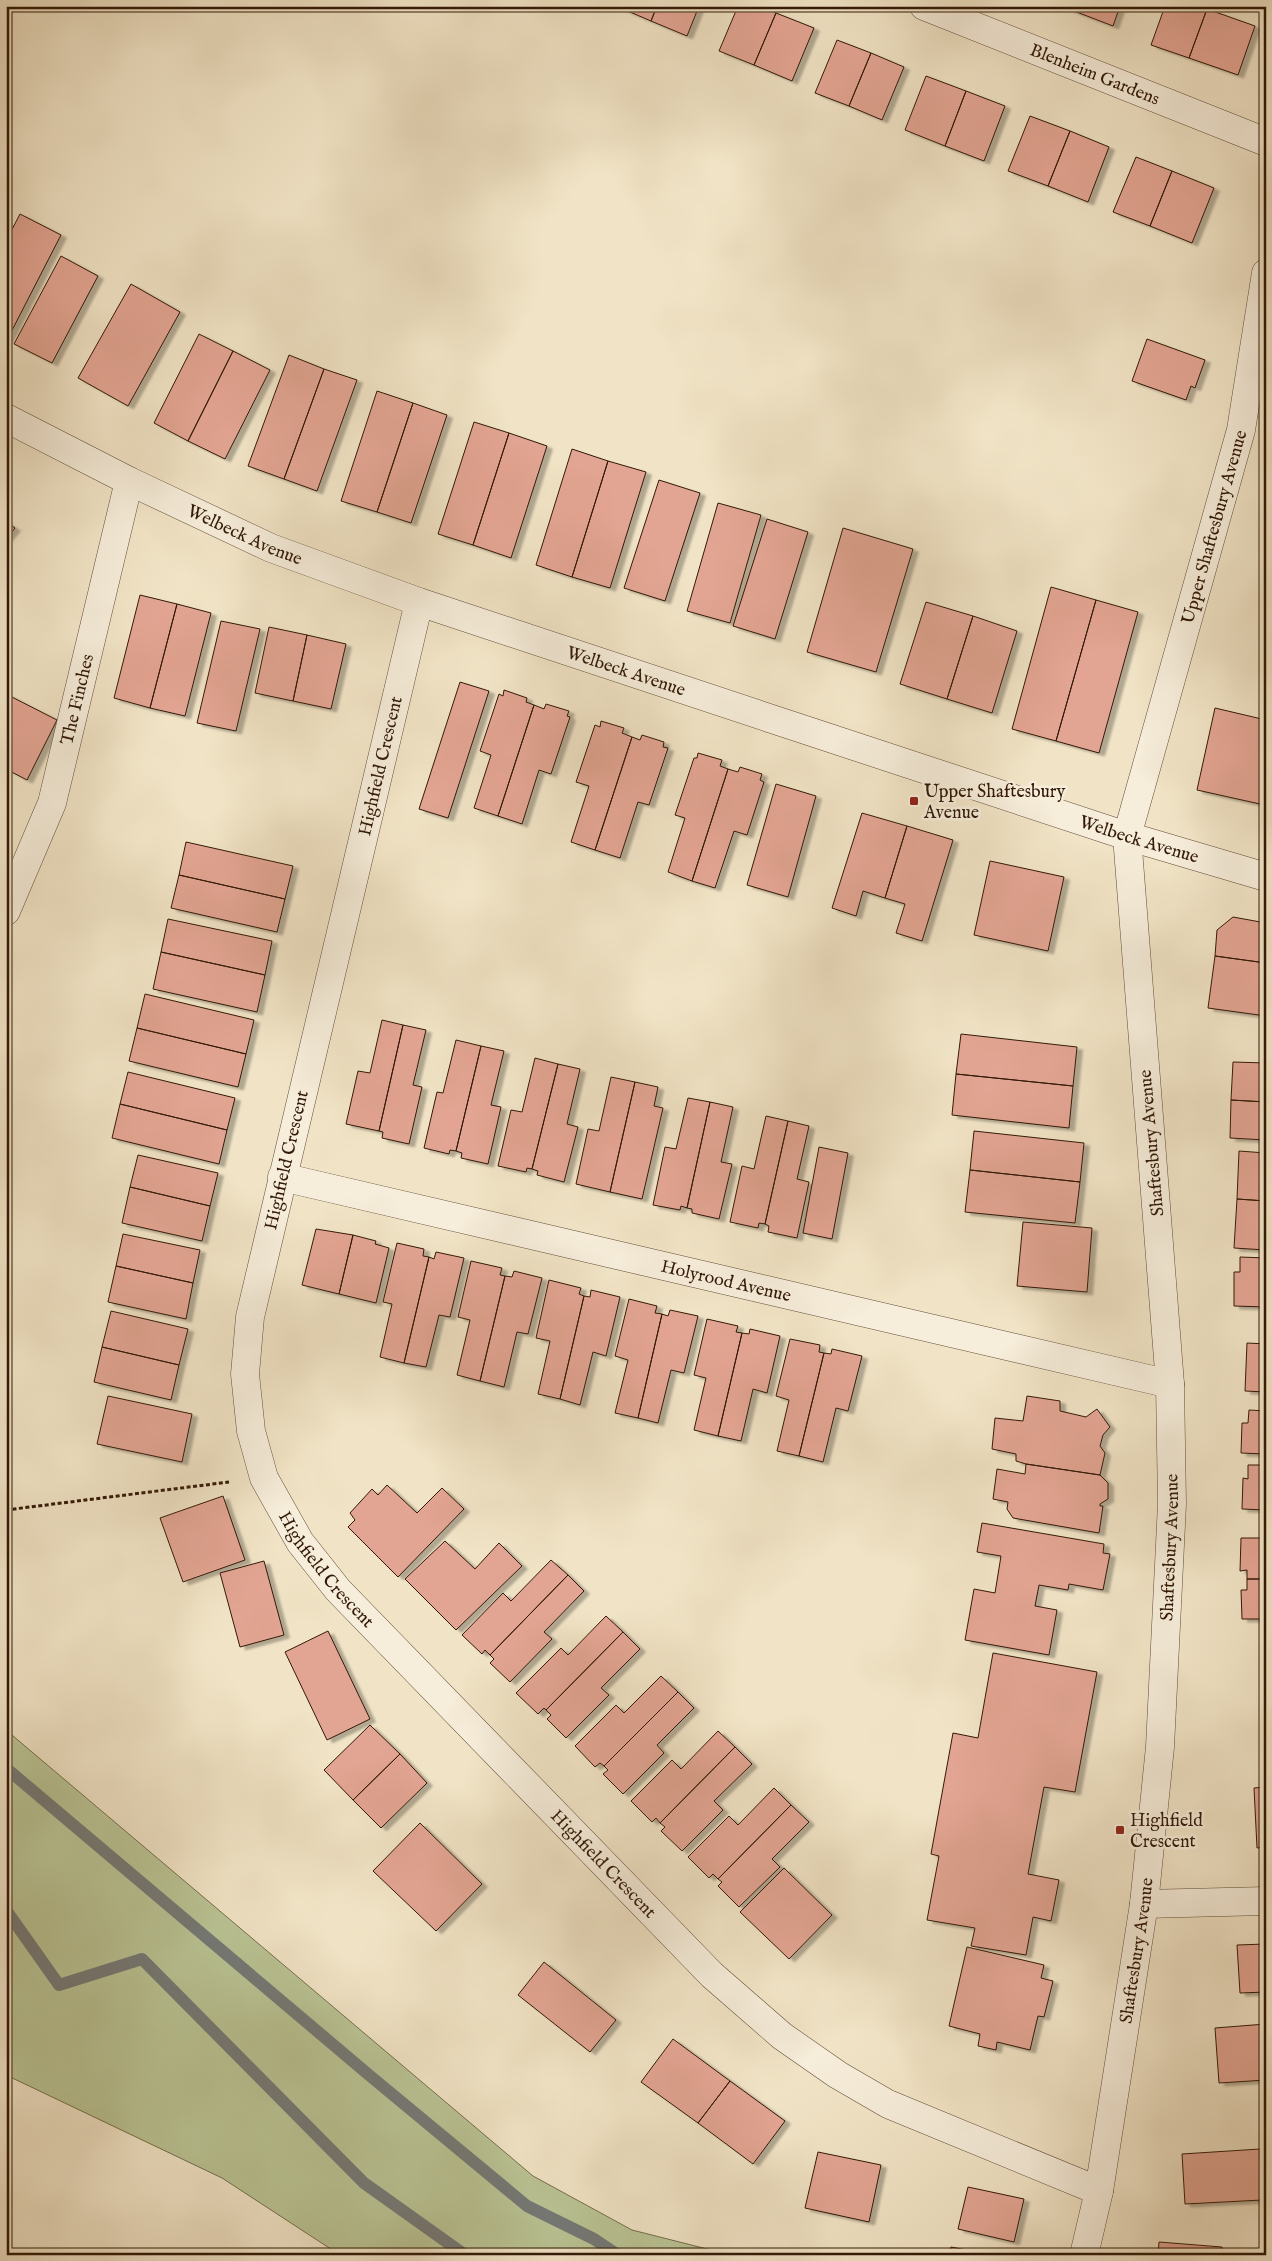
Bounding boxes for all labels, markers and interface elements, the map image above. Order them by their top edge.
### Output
street label: Blenheim Gardens [1026,39,1163,111]
street label: Upper Shaftesbury Avenue [1177,428,1253,627]
street label: Welbeck Avenue [183,500,305,571]
street label: Welbeck Avenue [563,642,688,702]
street label: The Finches [56,652,100,747]
street label: Highfield Crescent [354,694,409,838]
place label: Upper Shaftesbury Avenue [923,781,1065,825]
marker: Upper Shaftesbury Avenue [908,795,920,807]
street label: Welbeck Avenue [1076,811,1201,870]
street label: Shaftesbury Avenue [1135,1069,1170,1217]
street label: Highfield Crescent [260,1088,315,1232]
street label: Holyrood Avenue [658,1256,793,1308]
street label: Shaftesbury Avenue [1156,1474,1185,1621]
street label: Highfield Crescent [272,1508,378,1633]
street label: Highfield Crescent [545,1805,661,1924]
place label: Highfield Crescent [1130,1810,1203,1854]
marker: Highfield Crescent [1114,1824,1126,1836]
street label: Shaftesbury Avenue [1115,1877,1160,2025]

